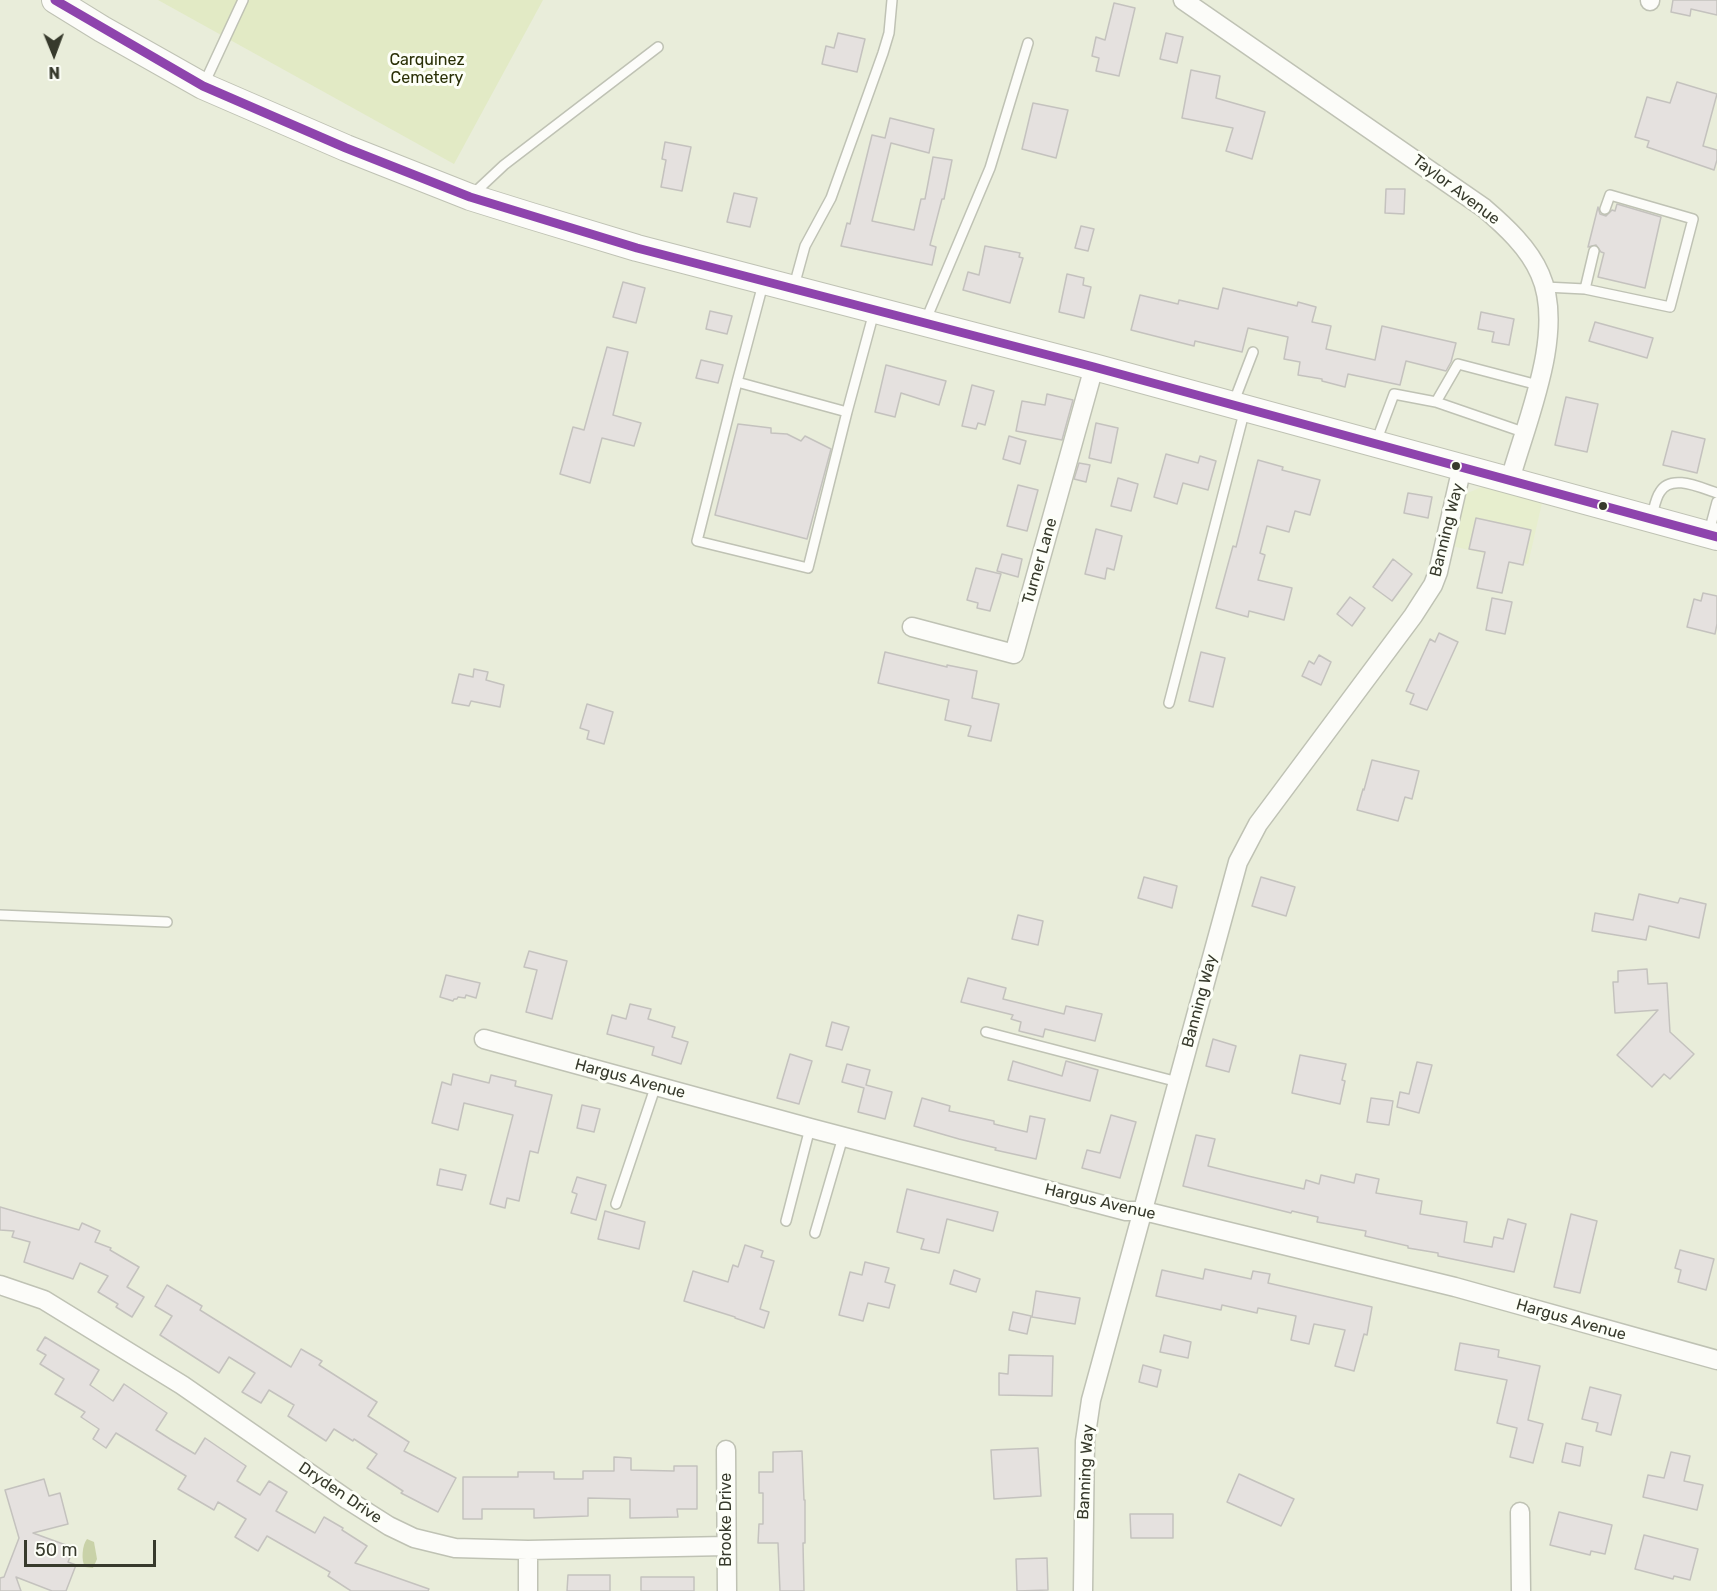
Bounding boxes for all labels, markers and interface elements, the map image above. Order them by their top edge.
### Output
north arrow [24,24,84,84]
park label: Carquinez Cemetery [389,50,465,88]
text: N [48,63,60,82]
street label: Taylor Avenue [1409,151,1503,229]
unlabelled marker [1450,460,1462,472]
street label: Banning Way [1426,481,1468,579]
unlabelled marker [1597,500,1609,512]
street label: Turner Lane [1019,516,1061,606]
street label: Banning Way [1178,952,1222,1050]
street label: Hargus Avenue [573,1055,687,1103]
street label: Hargus Avenue [1043,1180,1157,1224]
street label: Hargus Avenue [1514,1295,1628,1345]
street label: Banning Way [1074,1424,1098,1520]
street label: Dryden Drive [295,1458,385,1528]
street label: Brooke Drive [716,1473,736,1567]
scale bar [27,1528,159,1566]
text: 50 m [35,1539,78,1561]

